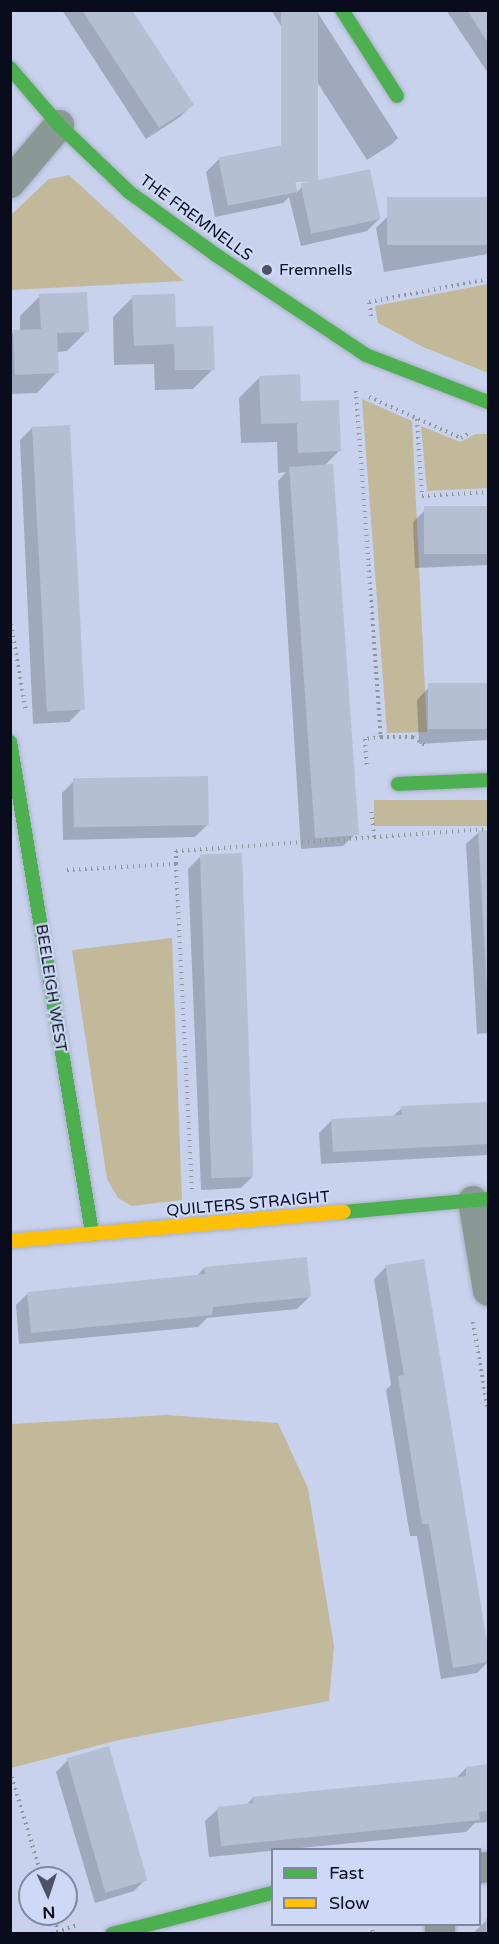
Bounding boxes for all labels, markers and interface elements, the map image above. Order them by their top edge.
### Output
street label: THE FREMNELLS [136,171,256,265]
place label: Fremnells [279,260,352,280]
marker: Fremnells [260,263,274,277]
street label: BEELEIGH WEST [31,923,71,1053]
street label: QUILTERS STRAIGHT [165,1187,331,1221]
legend [271,1848,481,1926]
text: Fast [329,1862,364,1884]
north arrow [18,1866,78,1926]
text: Slow [329,1892,370,1914]
text: N [42,1902,56,1922]

